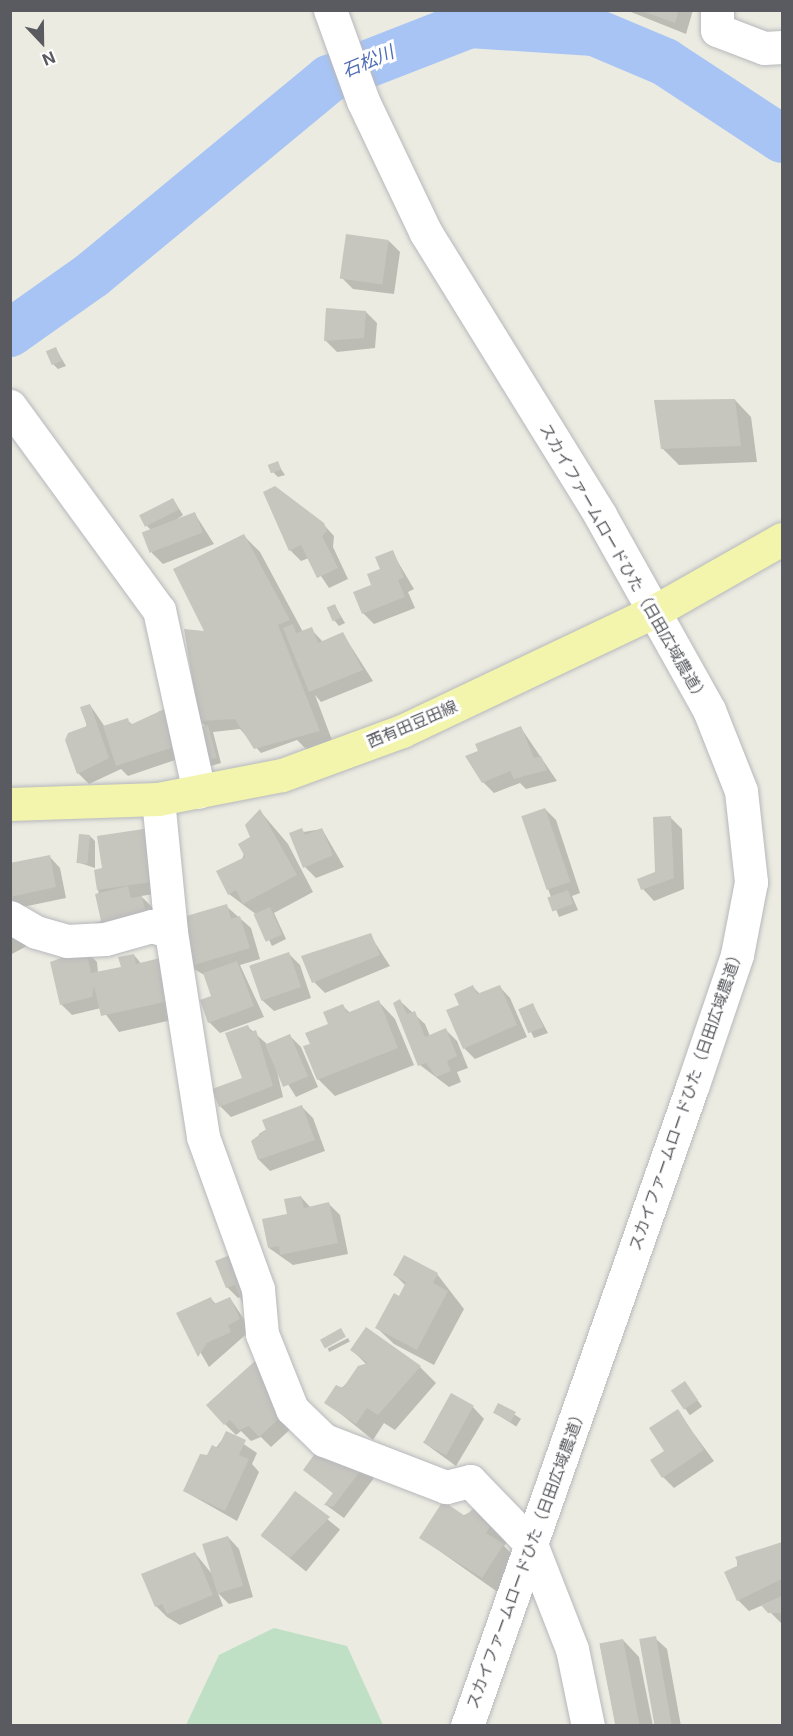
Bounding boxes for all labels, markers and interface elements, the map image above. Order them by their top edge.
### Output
north arrow [12,12,72,72]
water label: 石松川 [339,42,397,82]
text: N [39,47,58,70]
street label: スカイファームロードひた（日田広域農道） [536,420,712,706]
street label: 西有田豆田線 [364,696,460,752]
street label: スカイファームロードひた（日田広域農道） [625,945,747,1253]
street label: スカイファームロードひた（日田広域農道） [462,1404,590,1712]

